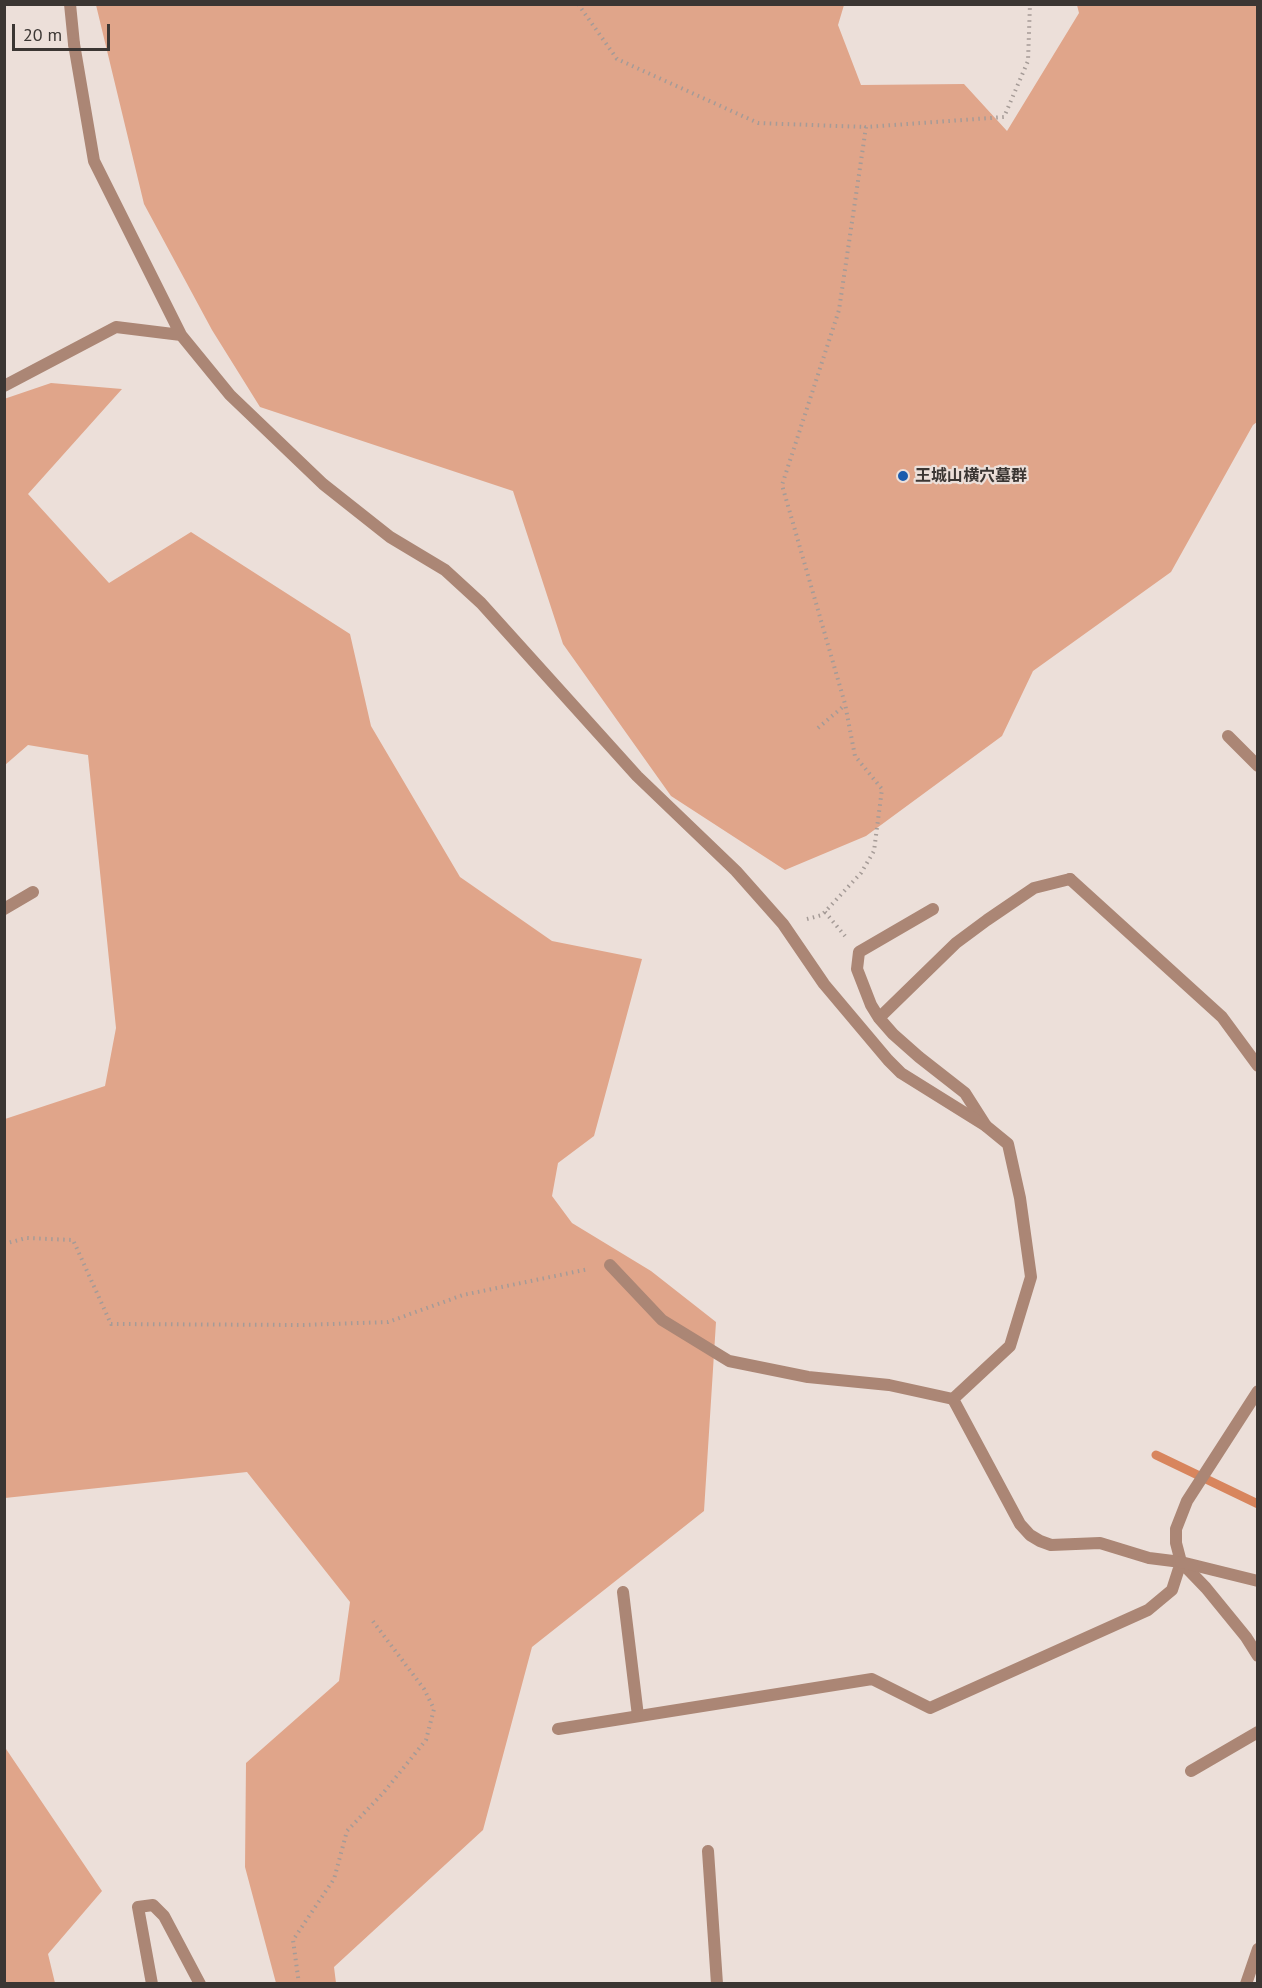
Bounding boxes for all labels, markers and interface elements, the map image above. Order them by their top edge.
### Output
scale bar [15,12,112,50]
text: 20 m [23,23,62,46]
place label: 王城山横穴墓群 [915,466,1027,486]
marker: 王城山横穴墓群 [896,469,910,483]

